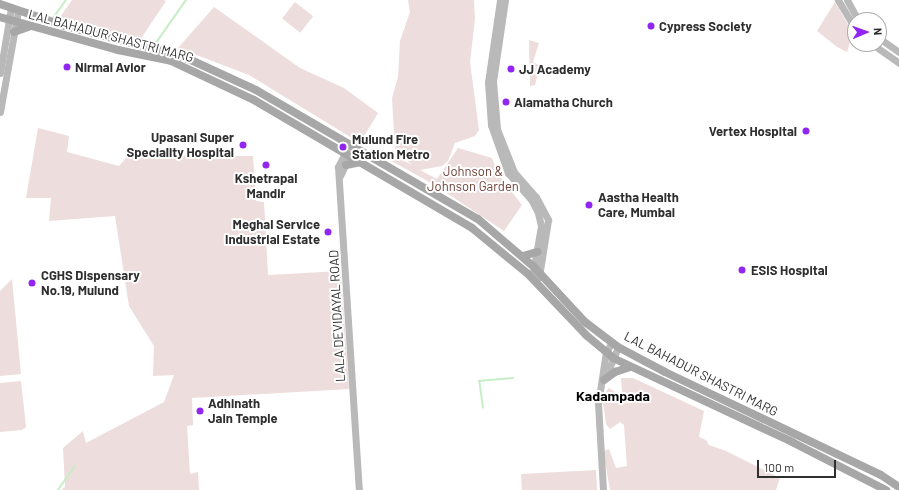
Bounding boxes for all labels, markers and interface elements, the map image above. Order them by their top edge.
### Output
street label: LAL BAHADUR SHASTRI MARG [27,6,195,66]
north arrow [847,12,887,52]
place label: Cypress Society [659,18,752,34]
marker: Cypress Society [646,21,656,31]
text: N [872,28,885,35]
place label: Nirmal Avior [75,59,146,75]
place label: JJ Academy [519,61,591,77]
marker: Nirmal Avior [62,62,72,72]
marker: JJ Academy [506,64,516,74]
place label: Alamatha Church [514,94,613,110]
marker: Alamatha Church [501,97,511,107]
place label: Vertex Hospital [709,123,797,139]
marker: Vertex Hospital [800,125,812,137]
place label: Upasani Super Speciality Hospital [126,130,234,161]
place label: Mulund Fire Station Metro [352,132,430,163]
marker: Upasani Super Speciality Hospital [237,139,249,151]
marker: Mulund Fire Station Metro [337,141,349,153]
marker: Kshetrapal Mandir [261,160,271,170]
park label: Johnson & Johnson Garden [427,164,519,195]
place label: Kshetrapal Mandir [235,171,297,202]
place label: Aastha Health Care, Mumbai [598,190,679,221]
marker: Aastha Health Care, Mumbai [583,199,595,211]
place label: Meghal Service Industrial Estate [225,217,320,248]
marker: Meghal Service Industrial Estate [323,227,333,237]
street label: LALA DEVIDAYAL ROAD [326,250,348,382]
place label: ESIS Hospital [751,262,828,278]
marker: ESIS Hospital [736,264,748,276]
place label: CGHS Dispensary No.19, Mulund [41,268,140,299]
marker: CGHS Dispensary No.19, Mulund [26,277,38,289]
street label: LAL BAHADUR SHASTRI MARG [622,328,780,420]
district label: Kadampada [576,388,650,404]
place label: Adhinath Jain Temple [208,396,278,427]
marker: Adhinath Jain Temple [195,406,205,416]
scale bar [759,452,838,478]
text: 100 m [764,460,794,474]

